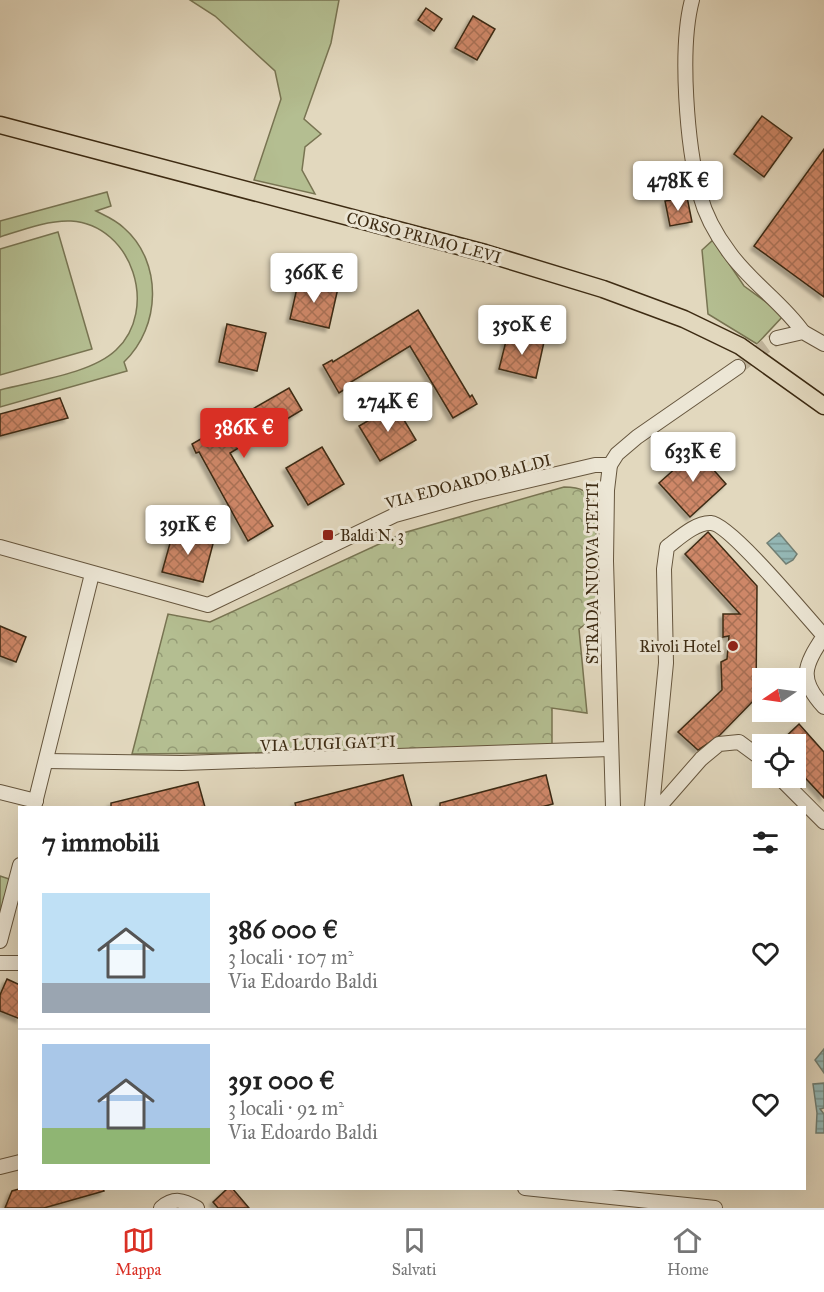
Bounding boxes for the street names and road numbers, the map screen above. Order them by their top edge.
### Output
street label: CORSO PRIMO LEVI [344,208,503,267]
street label: VIA EDOARDO BALDI [382,450,553,513]
street label: STRADA NUOVA TETTI [583,482,602,664]
street label: VIA LUIGI GATTI [259,732,396,755]

